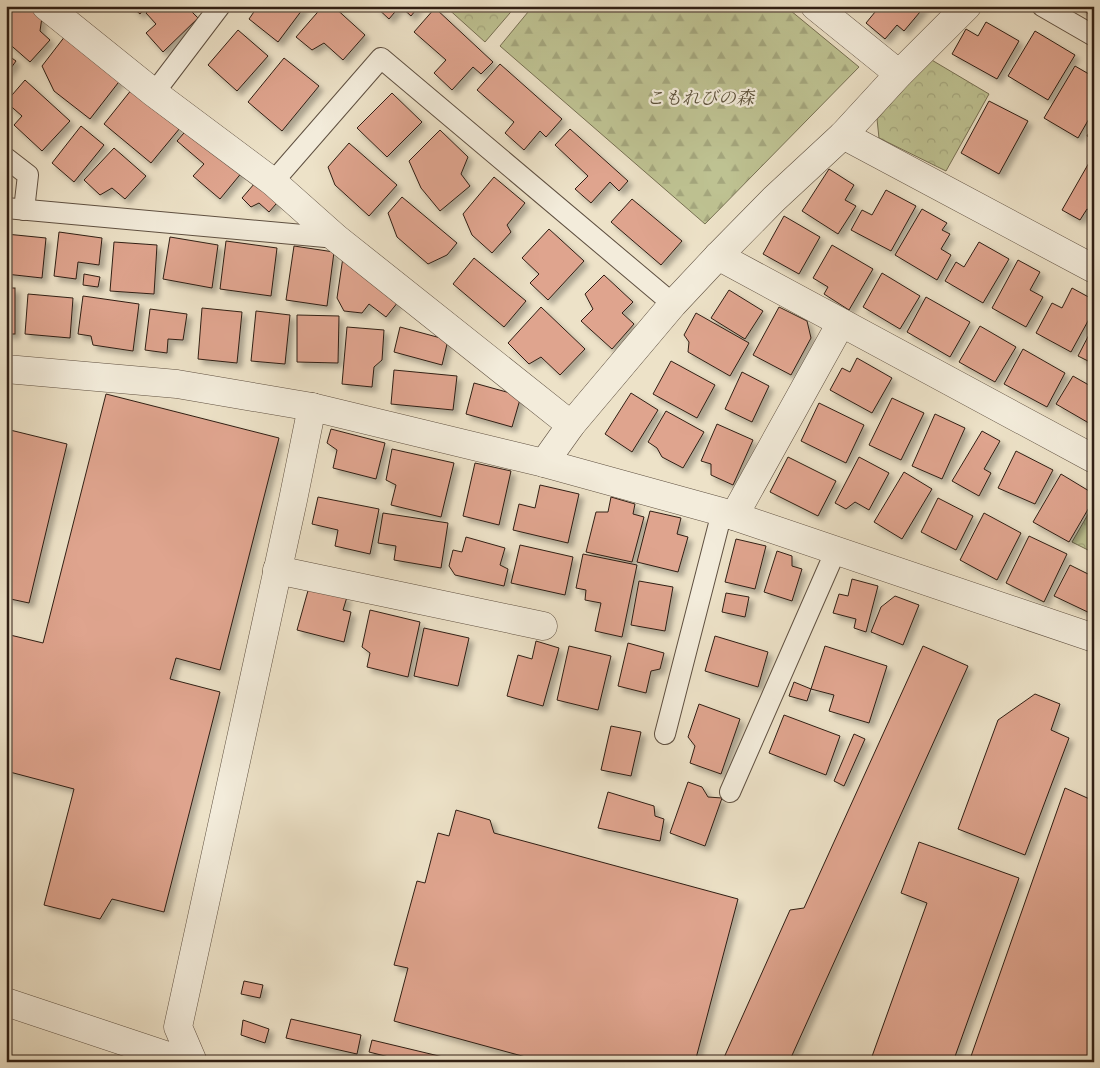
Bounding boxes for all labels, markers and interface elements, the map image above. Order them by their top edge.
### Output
park label: こもれびの森 [646,86,756,109]

